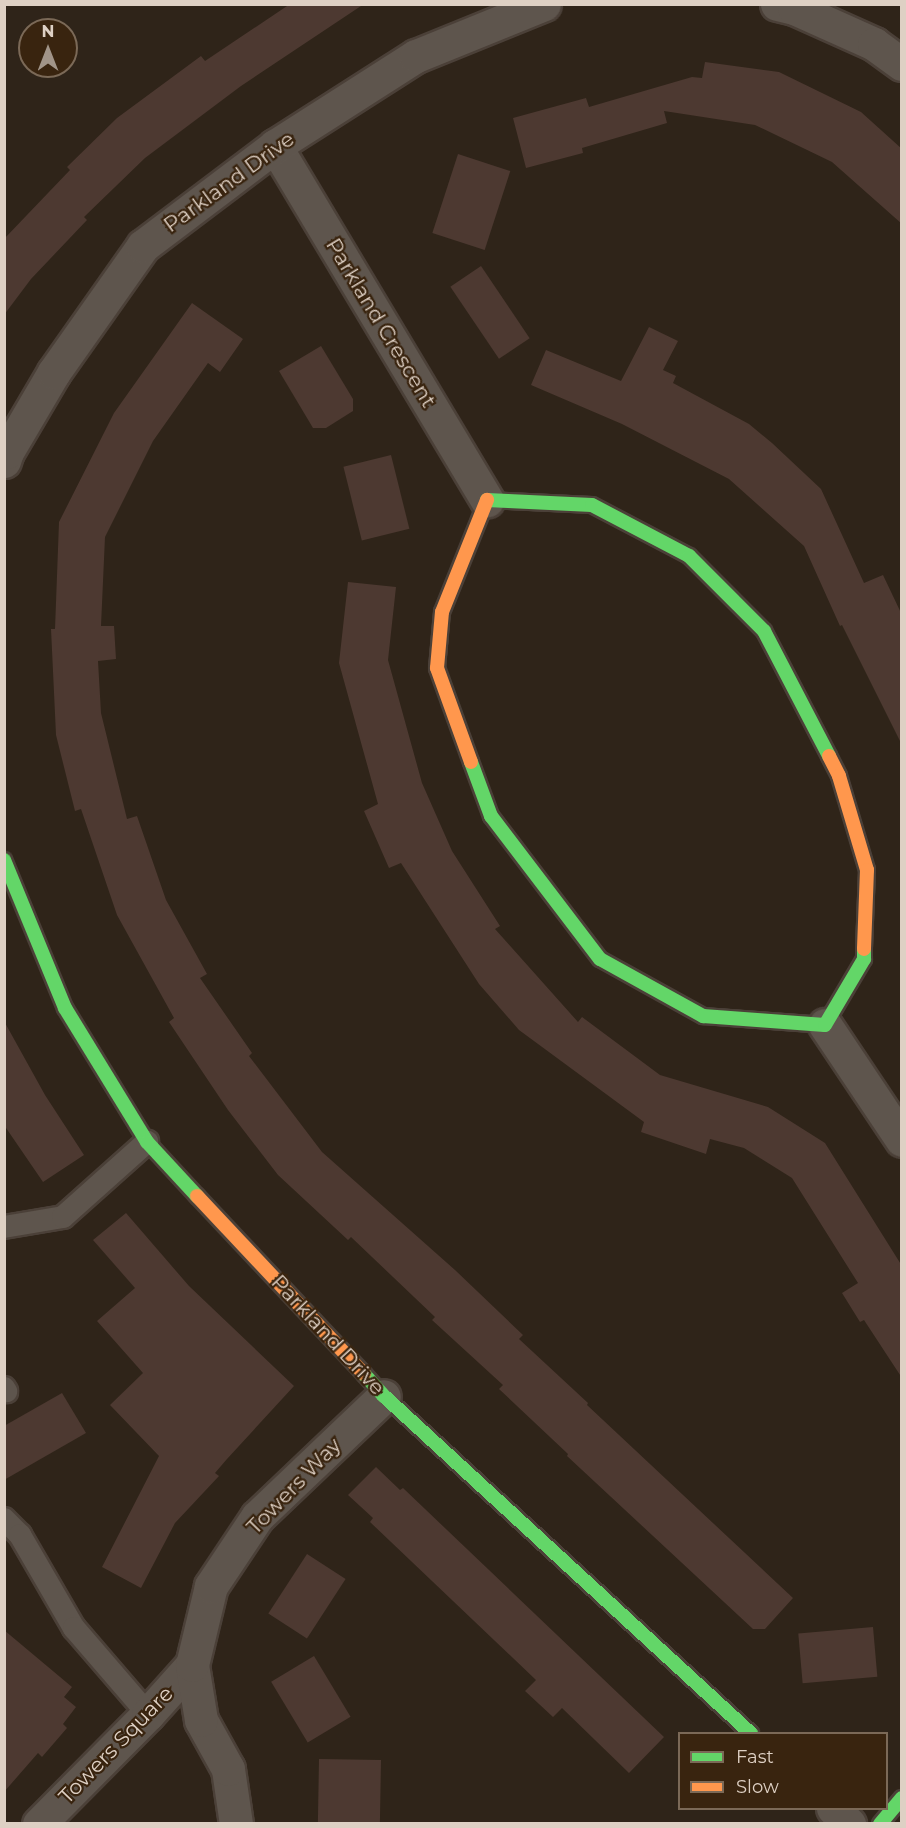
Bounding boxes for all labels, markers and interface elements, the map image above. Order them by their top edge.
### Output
north arrow [18,18,78,78]
text: N [42,22,54,41]
street label: Parkland Drive [159,126,299,238]
street label: Parkland Crescent [321,234,441,412]
street label: Parkland Drive [266,1270,390,1400]
street label: Towers Way [242,1433,346,1539]
street label: Towers Square [54,1681,178,1809]
legend [678,1732,888,1810]
text: Fast [736,1746,774,1768]
text: Slow [736,1776,779,1798]

